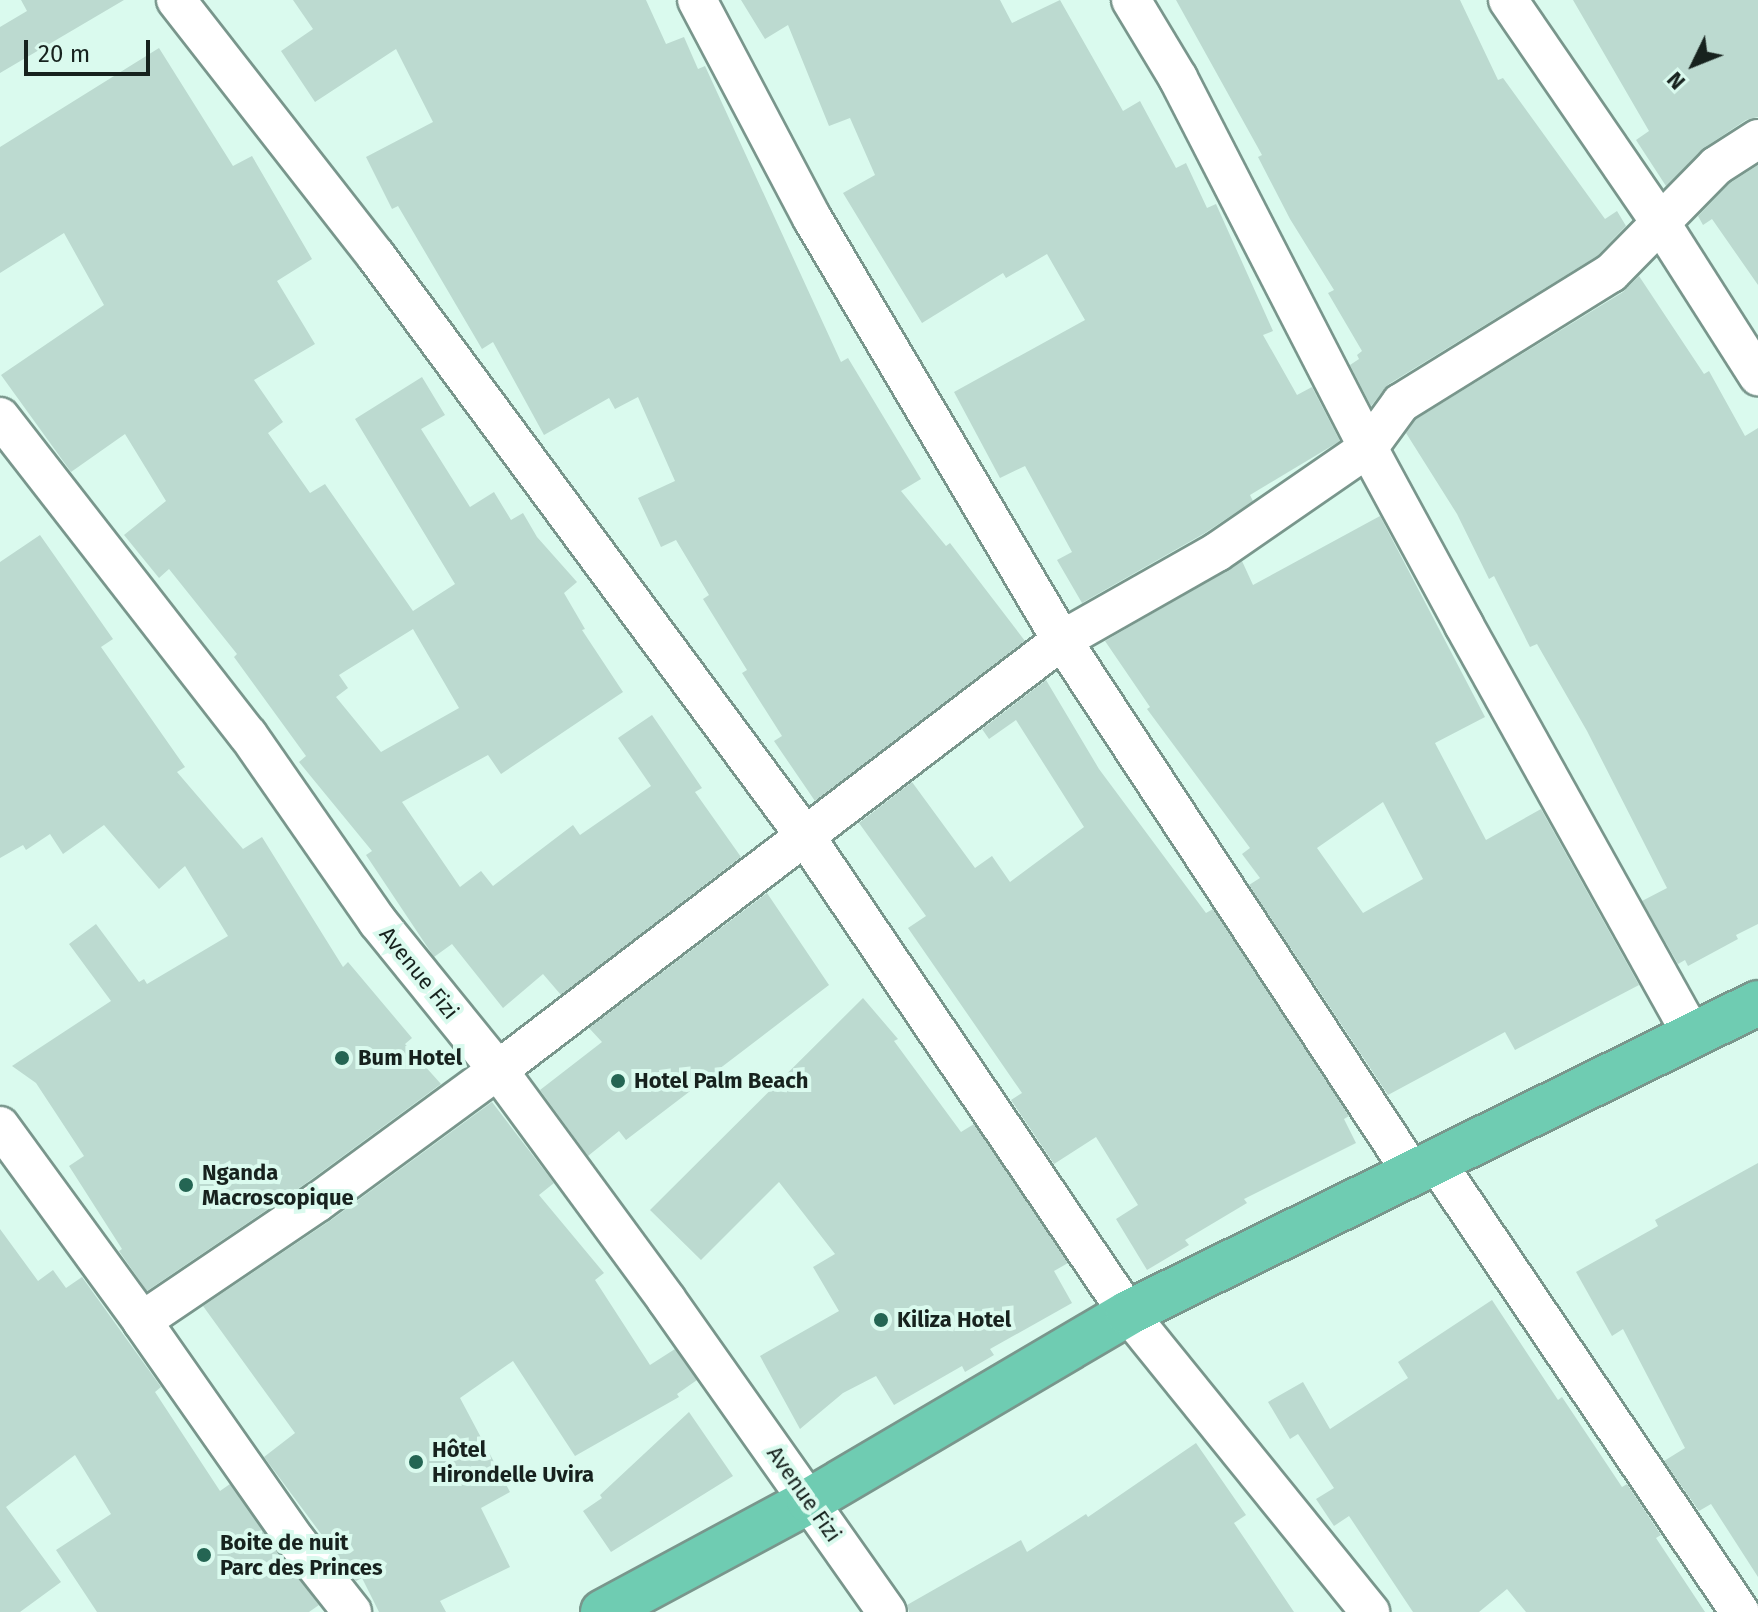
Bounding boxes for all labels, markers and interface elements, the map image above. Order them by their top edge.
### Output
scale bar [28,24,154,74]
north arrow [1654,24,1734,104]
text: 20 m [38,40,90,68]
text: N [1661,66,1691,95]
street label: Avenue Fizi [374,922,464,1024]
place label: Bum Hotel [358,1045,462,1071]
marker: Bum Hotel [333,1049,351,1067]
place label: Hotel Palm Beach [634,1068,809,1094]
marker: Hotel Palm Beach [609,1072,627,1090]
place label: Nganda Macroscopique [202,1159,354,1210]
marker: Nganda Macroscopique [177,1176,195,1194]
place label: Kiliza Hotel [897,1307,1011,1333]
marker: Kiliza Hotel [872,1311,890,1329]
place label: Hôtel Hirondelle Uvira [432,1436,594,1488]
street label: Avenue Fizi [761,1441,847,1547]
marker: Hôtel Hirondelle Uvira [407,1453,425,1471]
place label: Boite de nuit Parc des Princes [220,1529,383,1580]
marker: Boite de nuit Parc des Princes [195,1546,213,1564]

